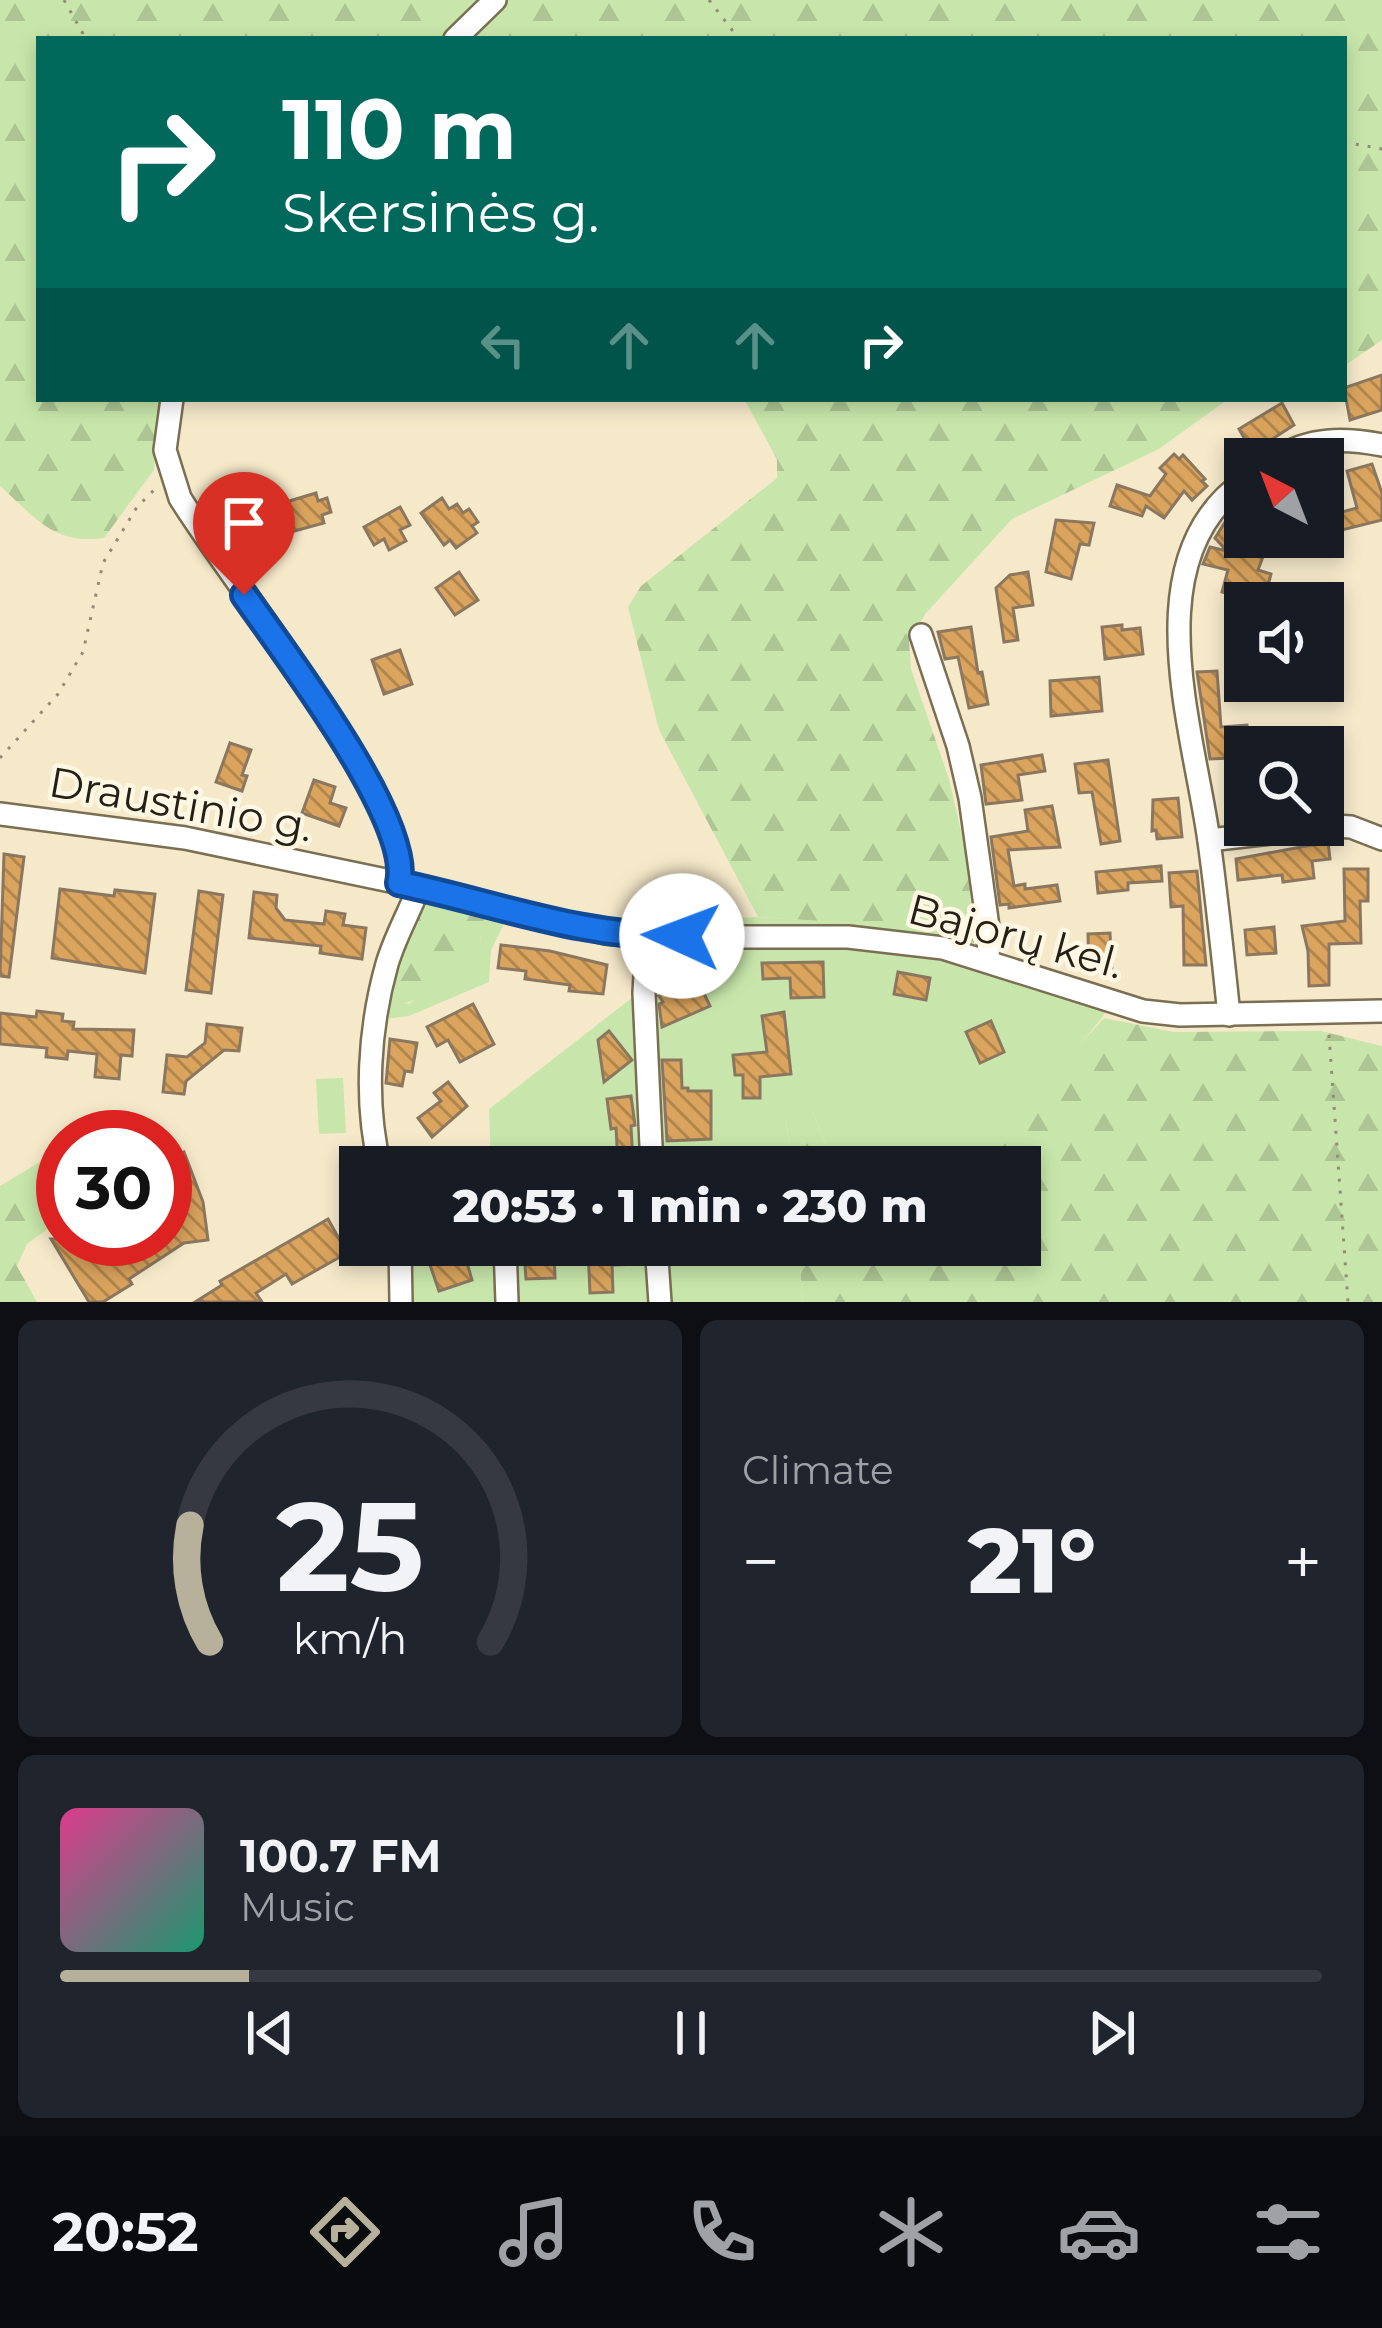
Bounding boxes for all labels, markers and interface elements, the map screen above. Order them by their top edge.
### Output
text: 110 m [282,78,517,180]
icon: right [84,84,240,240]
text: Skersinės g. [282,180,599,246]
icon: left [470,312,536,378]
icon: ahead [596,312,662,378]
icon: ahead [722,312,788,378]
icon: right [848,312,914,378]
north arrow [1224,438,1344,558]
map controls [1224,438,1344,846]
pin [193,472,295,595]
icon: arrive [211,490,277,556]
button: sound [1224,582,1344,702]
button: search [1224,726,1344,846]
street label: Draustinio g. [45,755,317,853]
position arrow [619,873,745,999]
street label: Bajorų kel. [903,882,1129,990]
speed limit sign: 30 [36,1110,192,1266]
text: 20:53 · 1 min · 230 m [453,1178,927,1233]
text: Climate [742,1446,894,1494]
text: 25 [276,1470,424,1622]
text: 21° [968,1506,1096,1616]
text: − [742,1521,780,1602]
text: + [1284,1521,1322,1602]
text: km/h [293,1611,407,1664]
text: 100.7 FM [240,1828,442,1883]
text: Music [240,1883,355,1931]
icon: previous [237,2000,303,2066]
icon: pause [658,2000,724,2066]
icon: next [1079,2000,1145,2066]
icon: directions [303,2190,387,2274]
icon: music [492,2190,576,2274]
icon: phone [680,2190,764,2274]
icon: climate [869,2190,953,2274]
icon: car [1057,2190,1141,2274]
icon: filters [1246,2190,1330,2274]
text: 20:52 [52,2199,199,2265]

